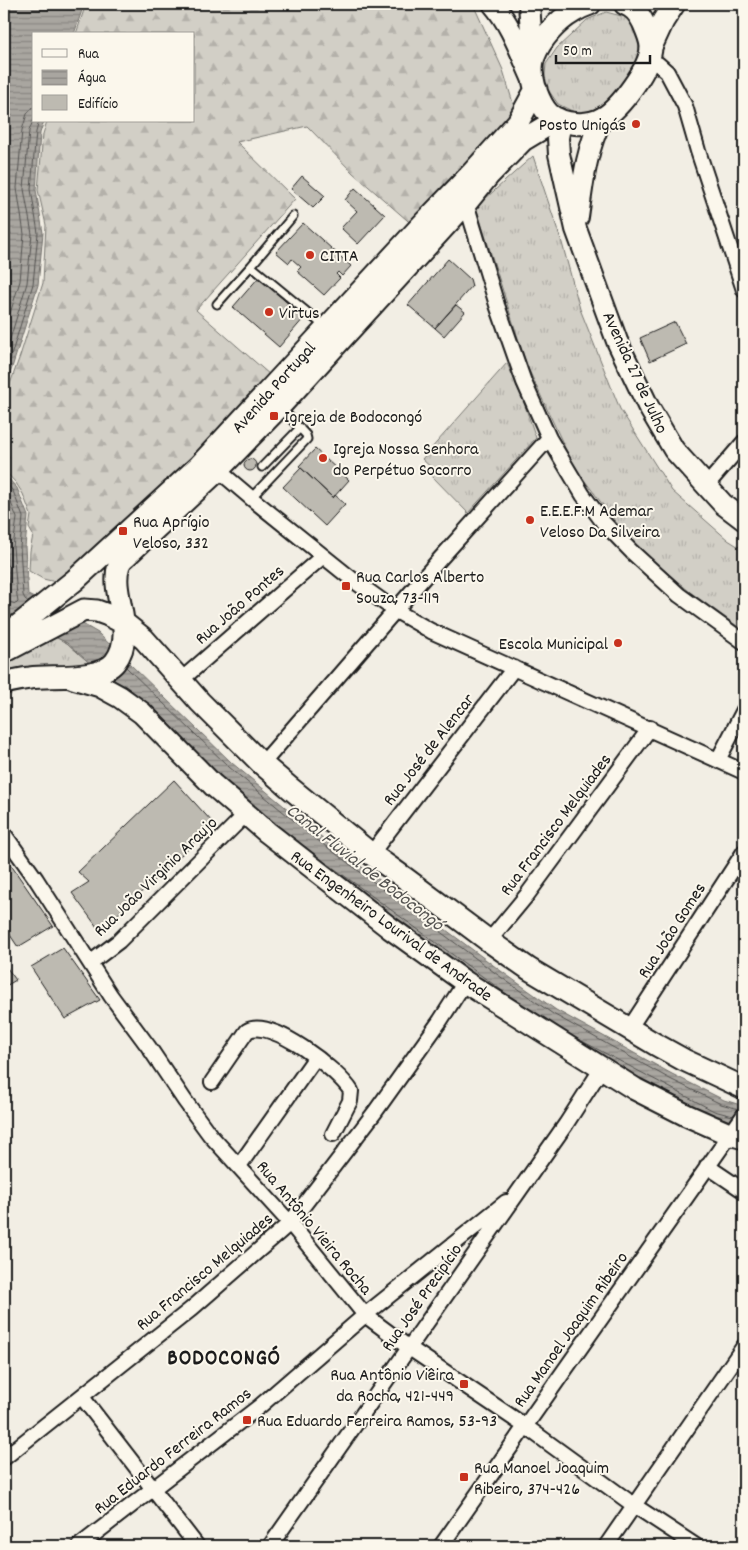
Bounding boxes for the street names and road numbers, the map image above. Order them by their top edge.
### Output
street label: Avenida 27 de Julho [594,308,673,438]
street label: Avenida Portugal [227,337,323,440]
street label: Rua João Pontes [190,560,291,652]
street label: Rua José de Alencar [378,689,482,812]
street label: Rua Francisco Melquiades [495,749,619,902]
street label: Rua João Virginio Araujo [89,812,224,944]
street label: Rua Engenheiro Lourival de Andrade [284,845,497,1009]
street label: Rua João Gomes [633,879,713,984]
street label: Rua Antônio Vieira Rocha [249,1156,377,1302]
street label: Rua Francisco Melquiades [132,1208,280,1338]
street label: Rua José Precipício [377,1239,470,1357]
street label: Rua Manoel Joaquim Ribeiro [509,1247,635,1413]
street label: Rua Eduardo Ferreira Ramos [89,1382,258,1522]

